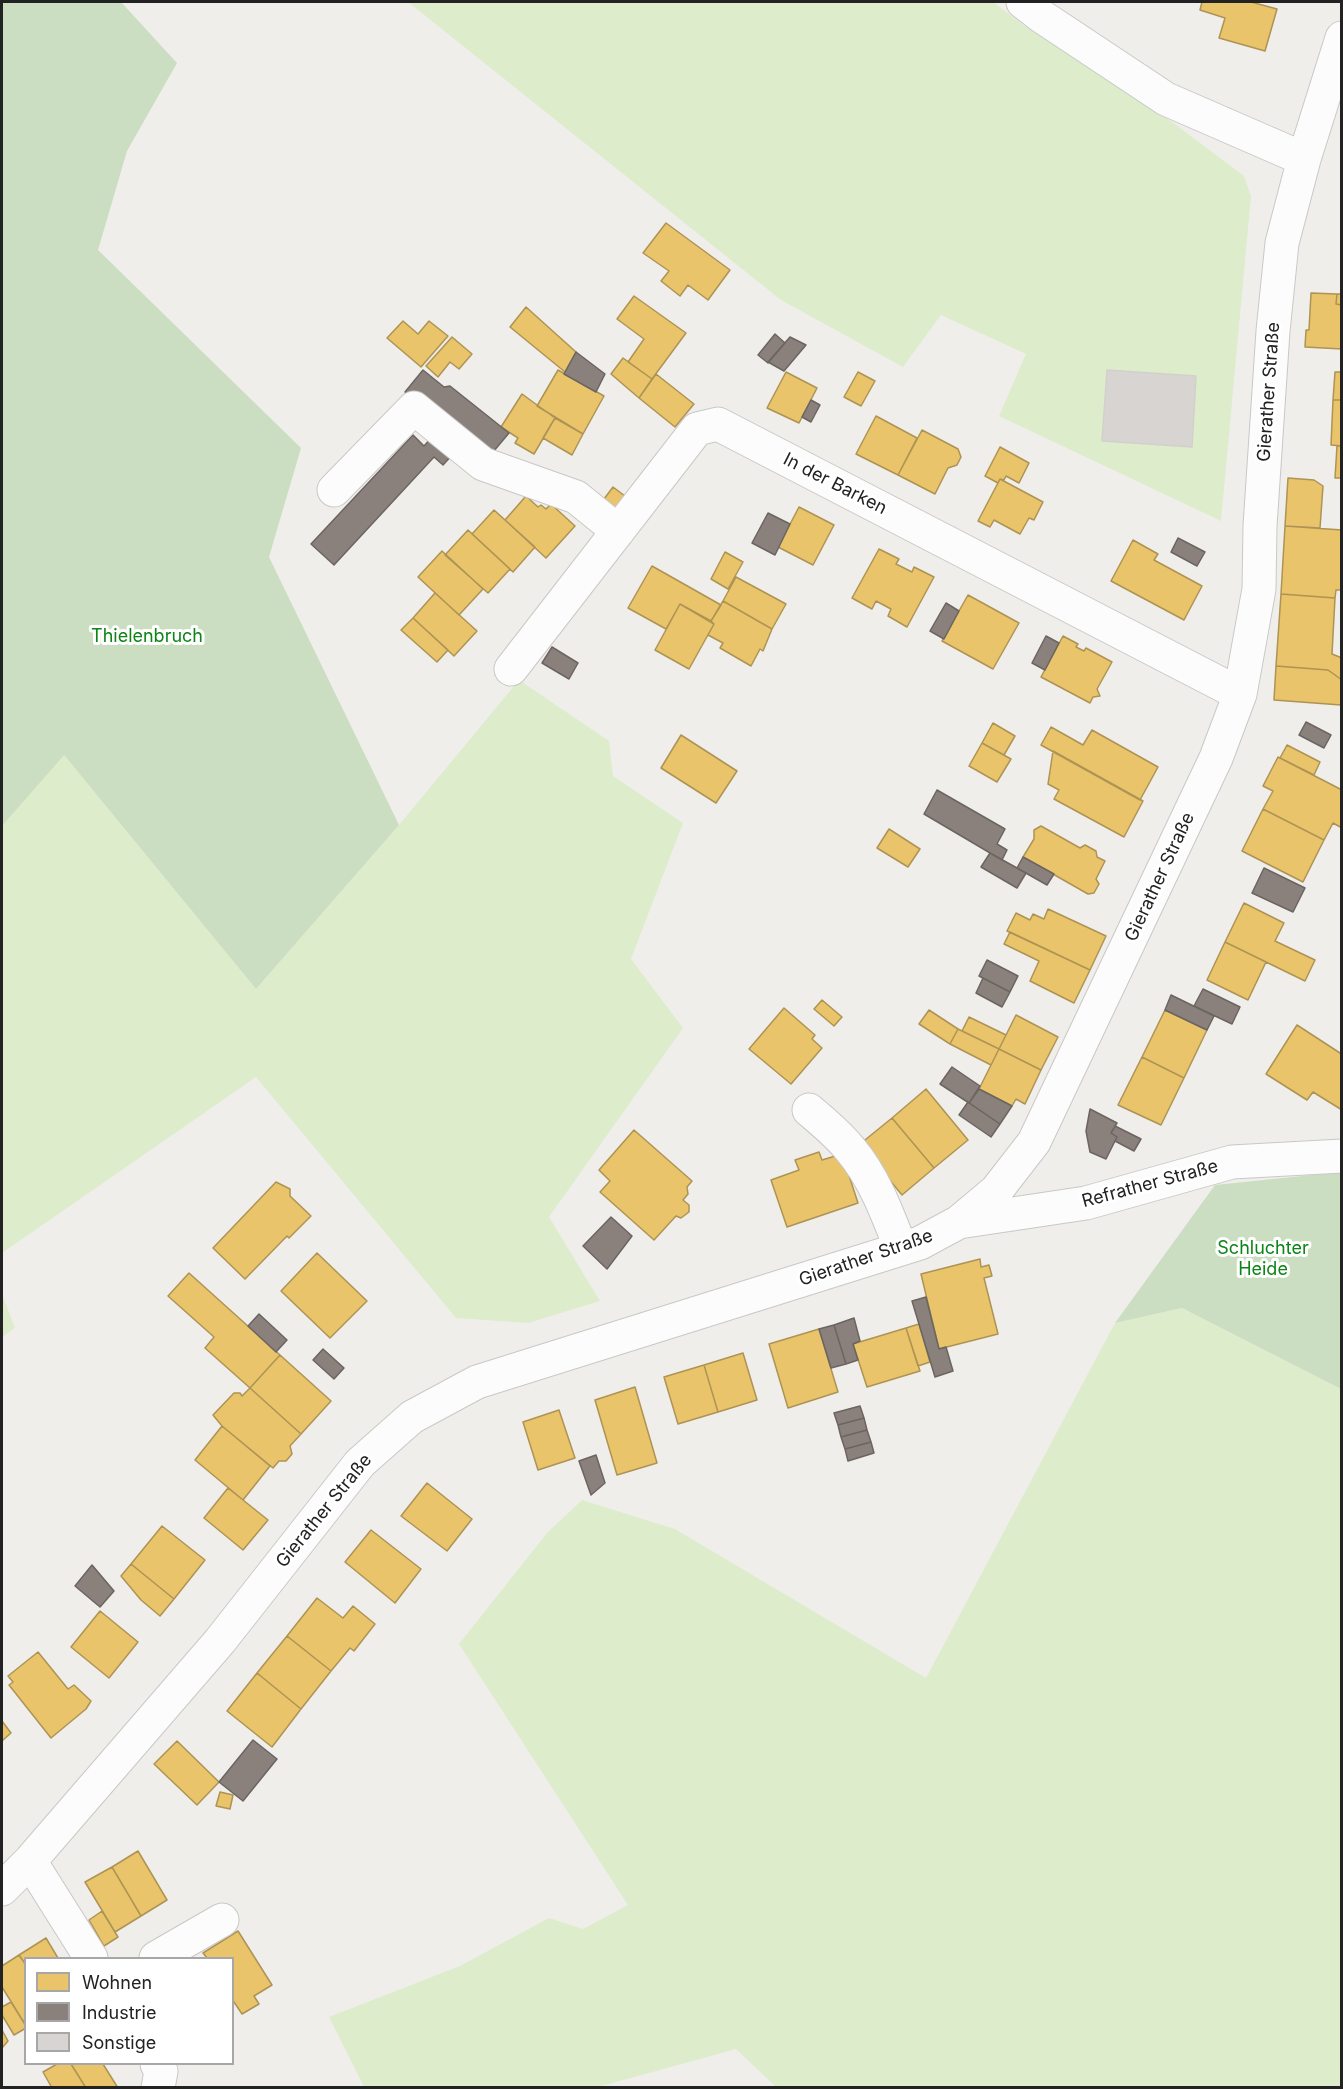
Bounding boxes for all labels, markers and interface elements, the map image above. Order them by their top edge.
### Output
street label: Gierather Straße [1253,321,1285,463]
street label: In der Barken [780,449,890,519]
park label: Thielenbruch [91,626,203,648]
street label: Gierather Straße [1121,809,1199,945]
street label: Refrather Straße [1080,1155,1220,1213]
street label: Gierather Straße [796,1225,936,1291]
park label: Schluchter Heide [1217,1238,1309,1280]
street label: Gierather Straße [272,1450,376,1572]
legend [24,1957,234,2065]
text: Wohnen [82,1972,152,1993]
text: Industrie [82,2002,156,2023]
text: Sonstige [82,2032,156,2053]

